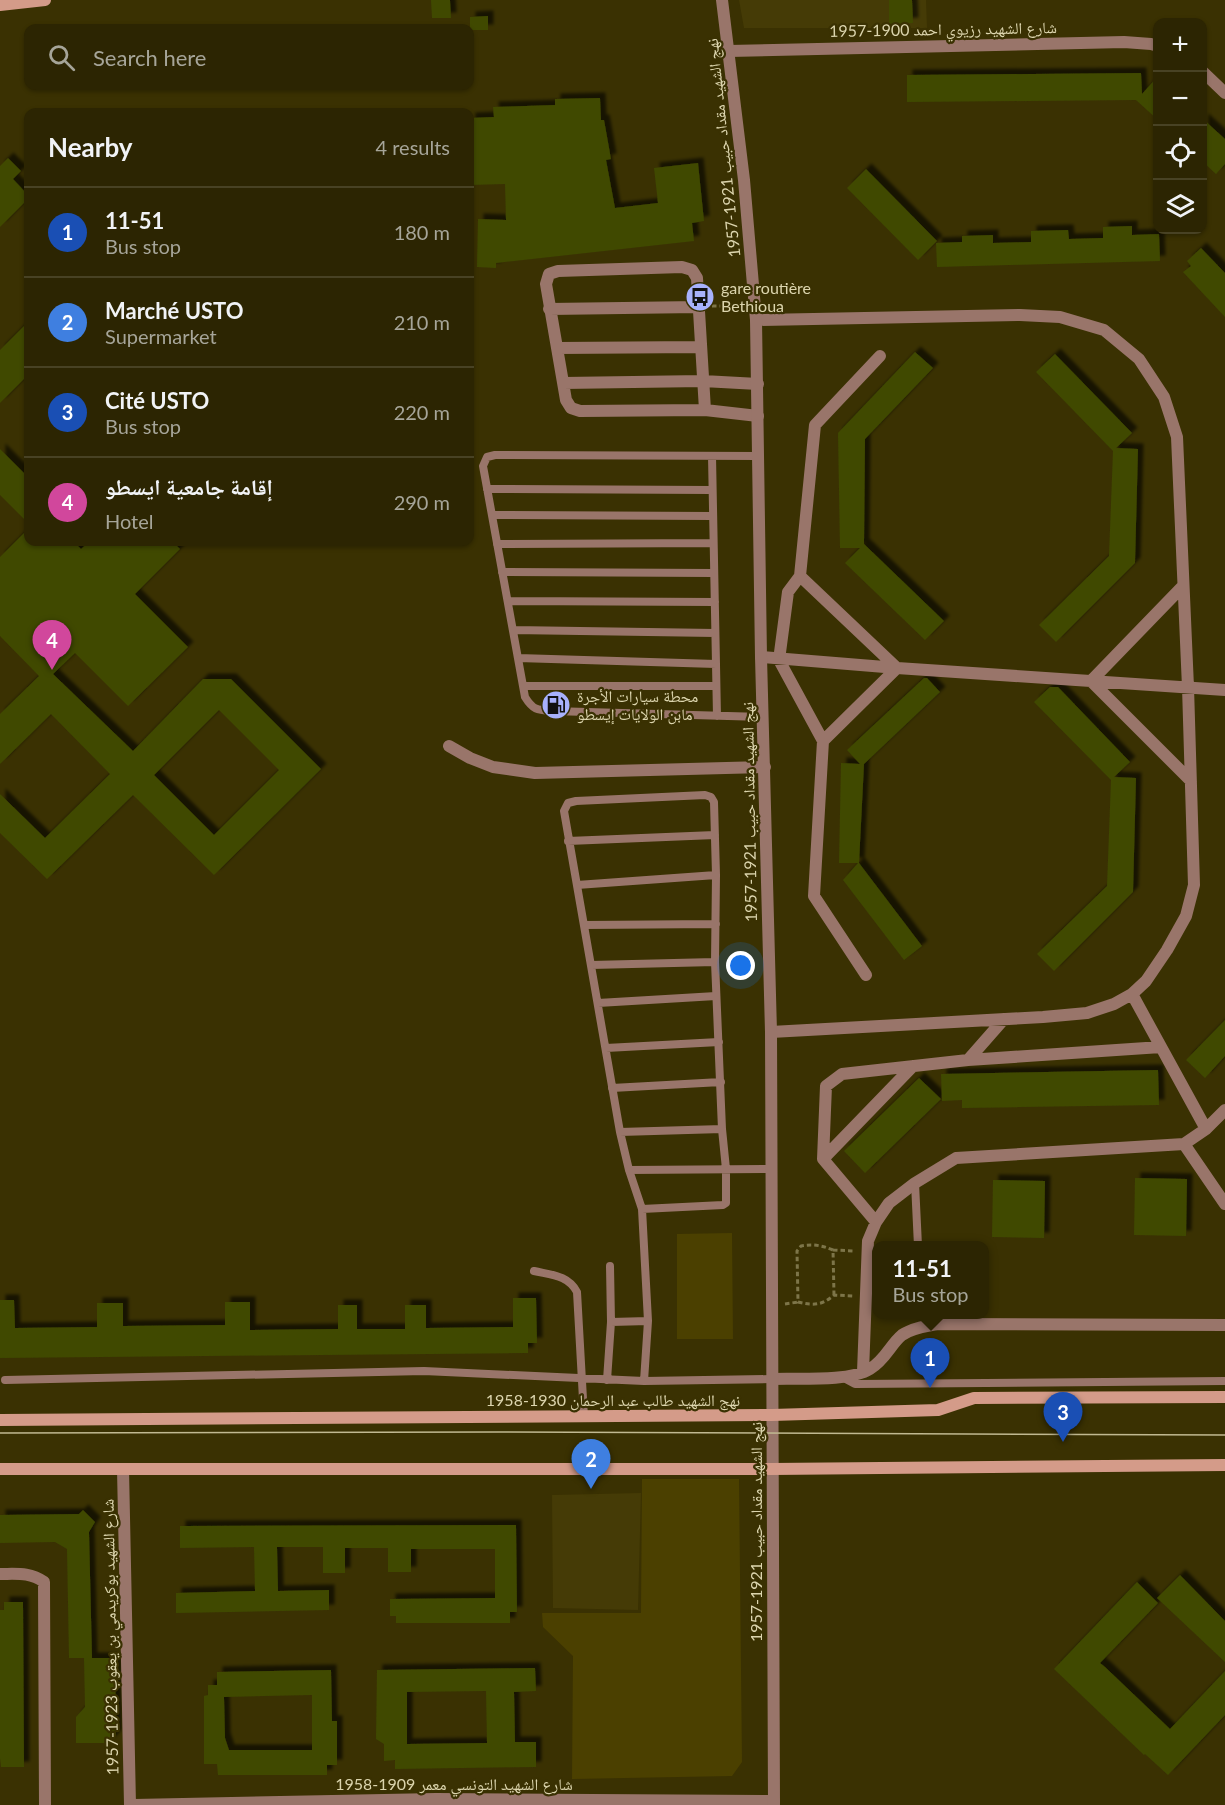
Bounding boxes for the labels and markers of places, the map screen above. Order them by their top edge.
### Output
place label: gare routière Bethioua [721,278,811,315]
bus stop icon: gare routière Bethioua [684,281,716,313]
pin: 4 [32,620,72,670]
place label: محطة سيارات الأجرة مابن الولايات إيسطو [577,686,698,725]
fuel station icon: محطة سيارات الأجرة مابن الولايات إيسطو [540,689,572,721]
pin: 1 [910,1338,950,1388]
pin: 3 [1044,1392,1082,1442]
pin: 2 [572,1440,610,1489]

